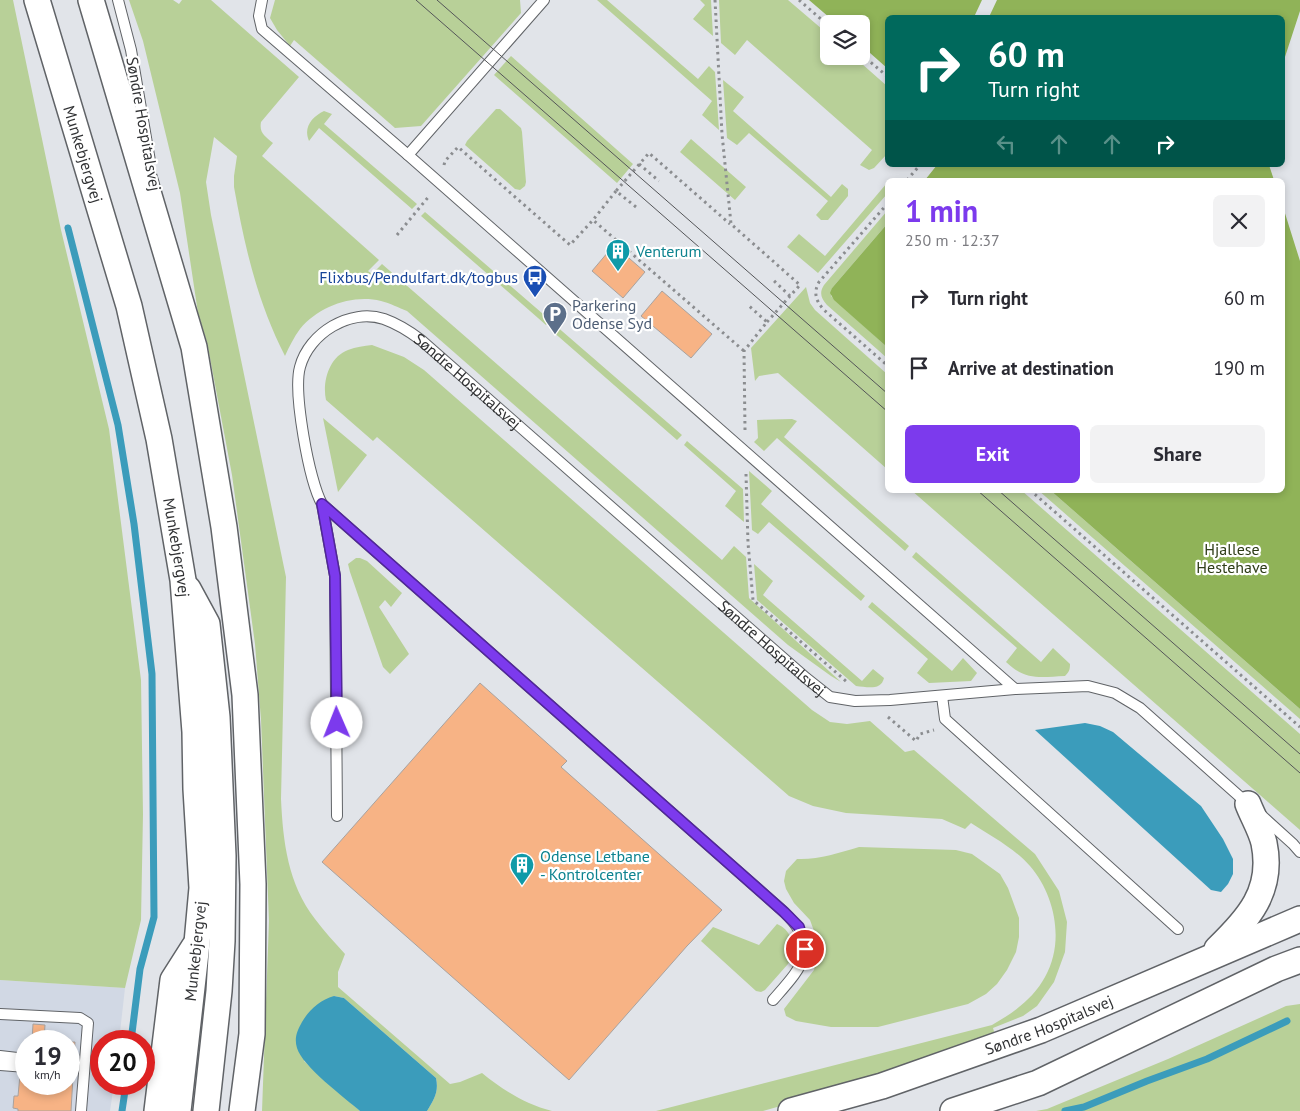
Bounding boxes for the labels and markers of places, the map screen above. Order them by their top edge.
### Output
building icon: Venterum [605,238,631,272]
place label: Venterum [635,241,701,261]
bus stop icon: Flixbus/Pendulfart.dk/togbus [522,264,548,298]
place label: Flixbus/Pendulfart.dk/togbus [319,267,518,287]
place label: Parkering Odense Syd [572,295,652,333]
parking icon: Parkering Odense Syd [542,301,568,335]
place label: Odense Letbane - Kontrolcenter [540,846,650,884]
building icon: Odense Letbane - Kontrolcenter [509,852,535,886]
pin [784,928,826,970]

